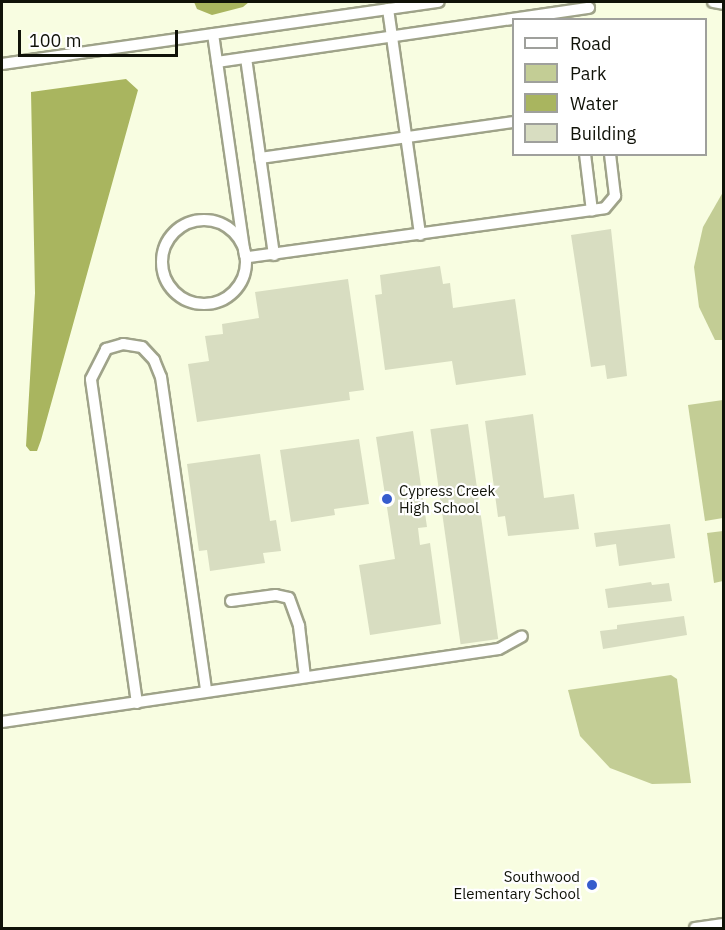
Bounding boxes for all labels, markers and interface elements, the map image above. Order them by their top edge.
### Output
scale bar [21,18,182,56]
legend [512,18,707,156]
text: 100 m [29,29,81,52]
text: Road [570,32,611,55]
text: Park [570,62,606,85]
text: Water [570,92,618,115]
text: Building [570,122,636,145]
place label: Cypress Creek High School [399,481,495,516]
marker: Cypress Creek High School [380,492,394,506]
place label: Southwood Elementary School [453,867,580,902]
marker: Southwood Elementary School [585,878,599,892]

